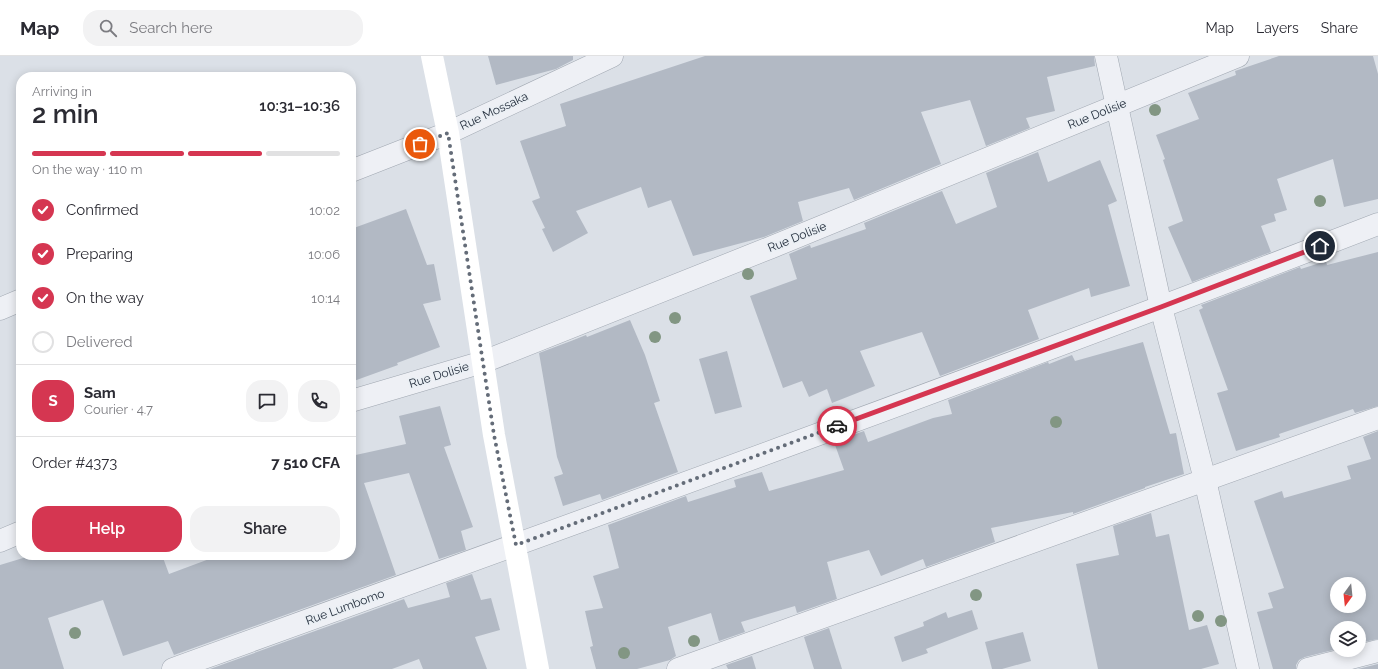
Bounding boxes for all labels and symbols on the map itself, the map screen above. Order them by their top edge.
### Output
street label: Rue Mossaka [458,89,530,133]
street label: Rue Dolisie [1066,96,1128,132]
pin [403,127,437,161]
street label: Rue Dolisie [766,219,828,255]
pin [1303,229,1337,263]
street label: Rue Dolisie [407,359,471,391]
courier [817,406,857,446]
north arrow [1330,577,1366,613]
street label: Rue Lumbomo [304,586,386,628]

